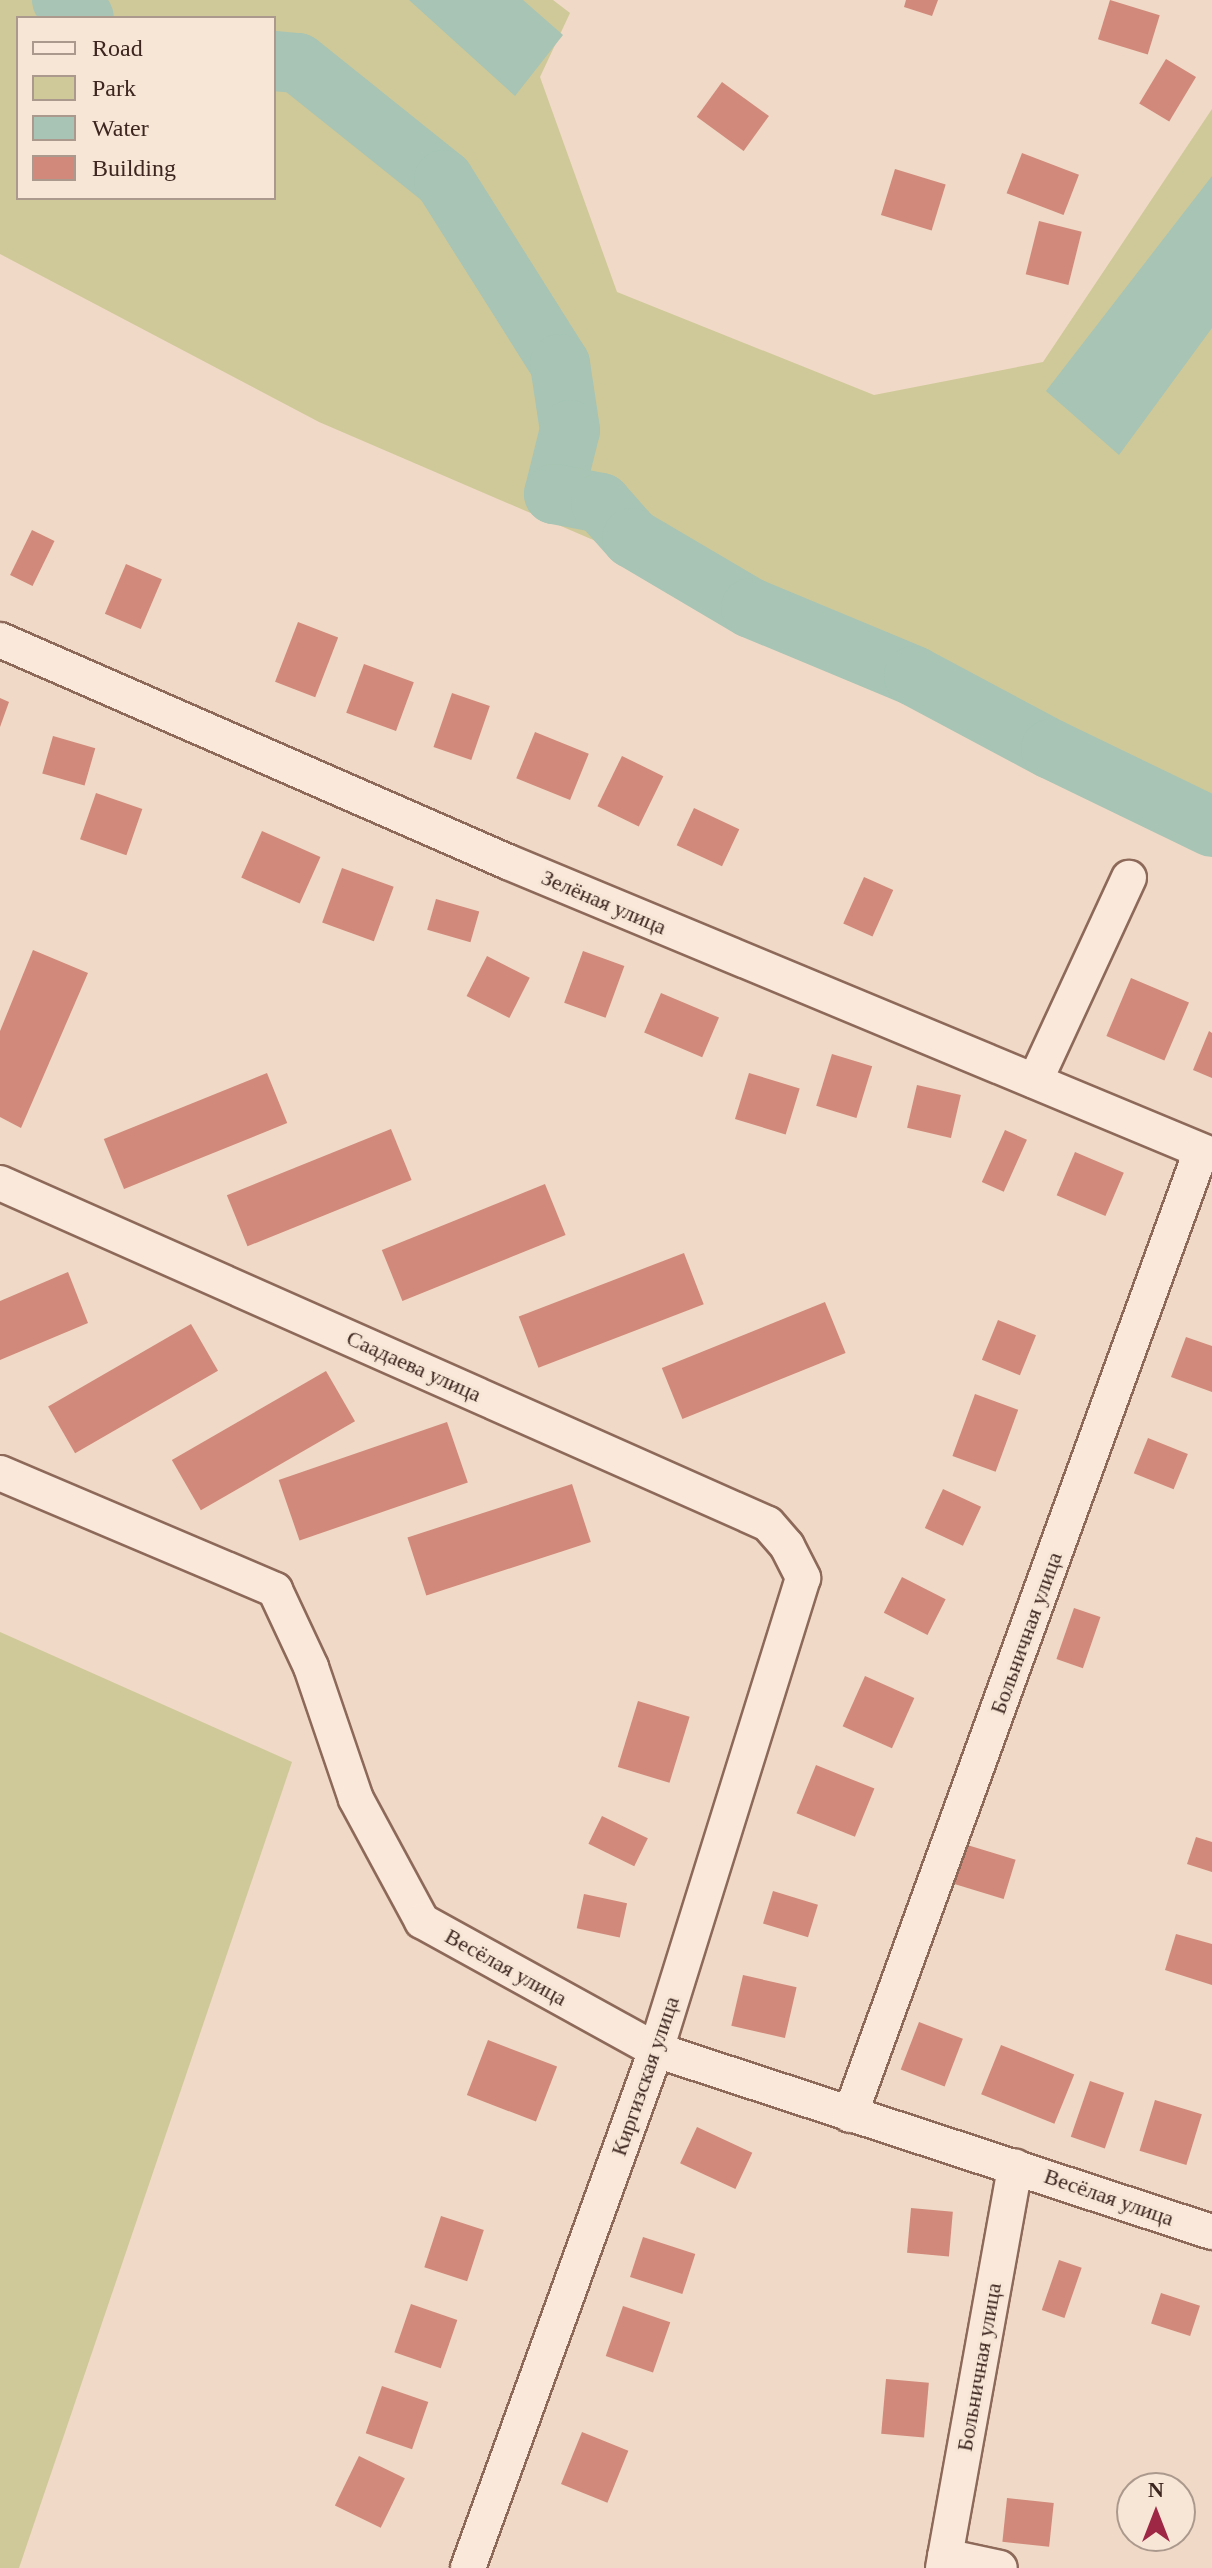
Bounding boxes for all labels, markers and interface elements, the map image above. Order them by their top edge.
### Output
legend [16,16,276,200]
text: Road [92,35,143,61]
text: Park [92,75,136,101]
text: Water [92,115,149,141]
text: Building [92,155,176,181]
street label: Зелёная улица [538,864,670,940]
street label: Саадаева улица [343,1325,485,1407]
street label: Больничная улица [984,1548,1068,1718]
street label: Весёлая улица [440,1923,572,2011]
street label: Киргизская улица [605,1993,685,2159]
street label: Весёлая улица [1041,2163,1177,2231]
street label: Больничная улица [951,2281,1007,2453]
north arrow [1116,2472,1196,2552]
text: N [1148,2477,1164,2502]

